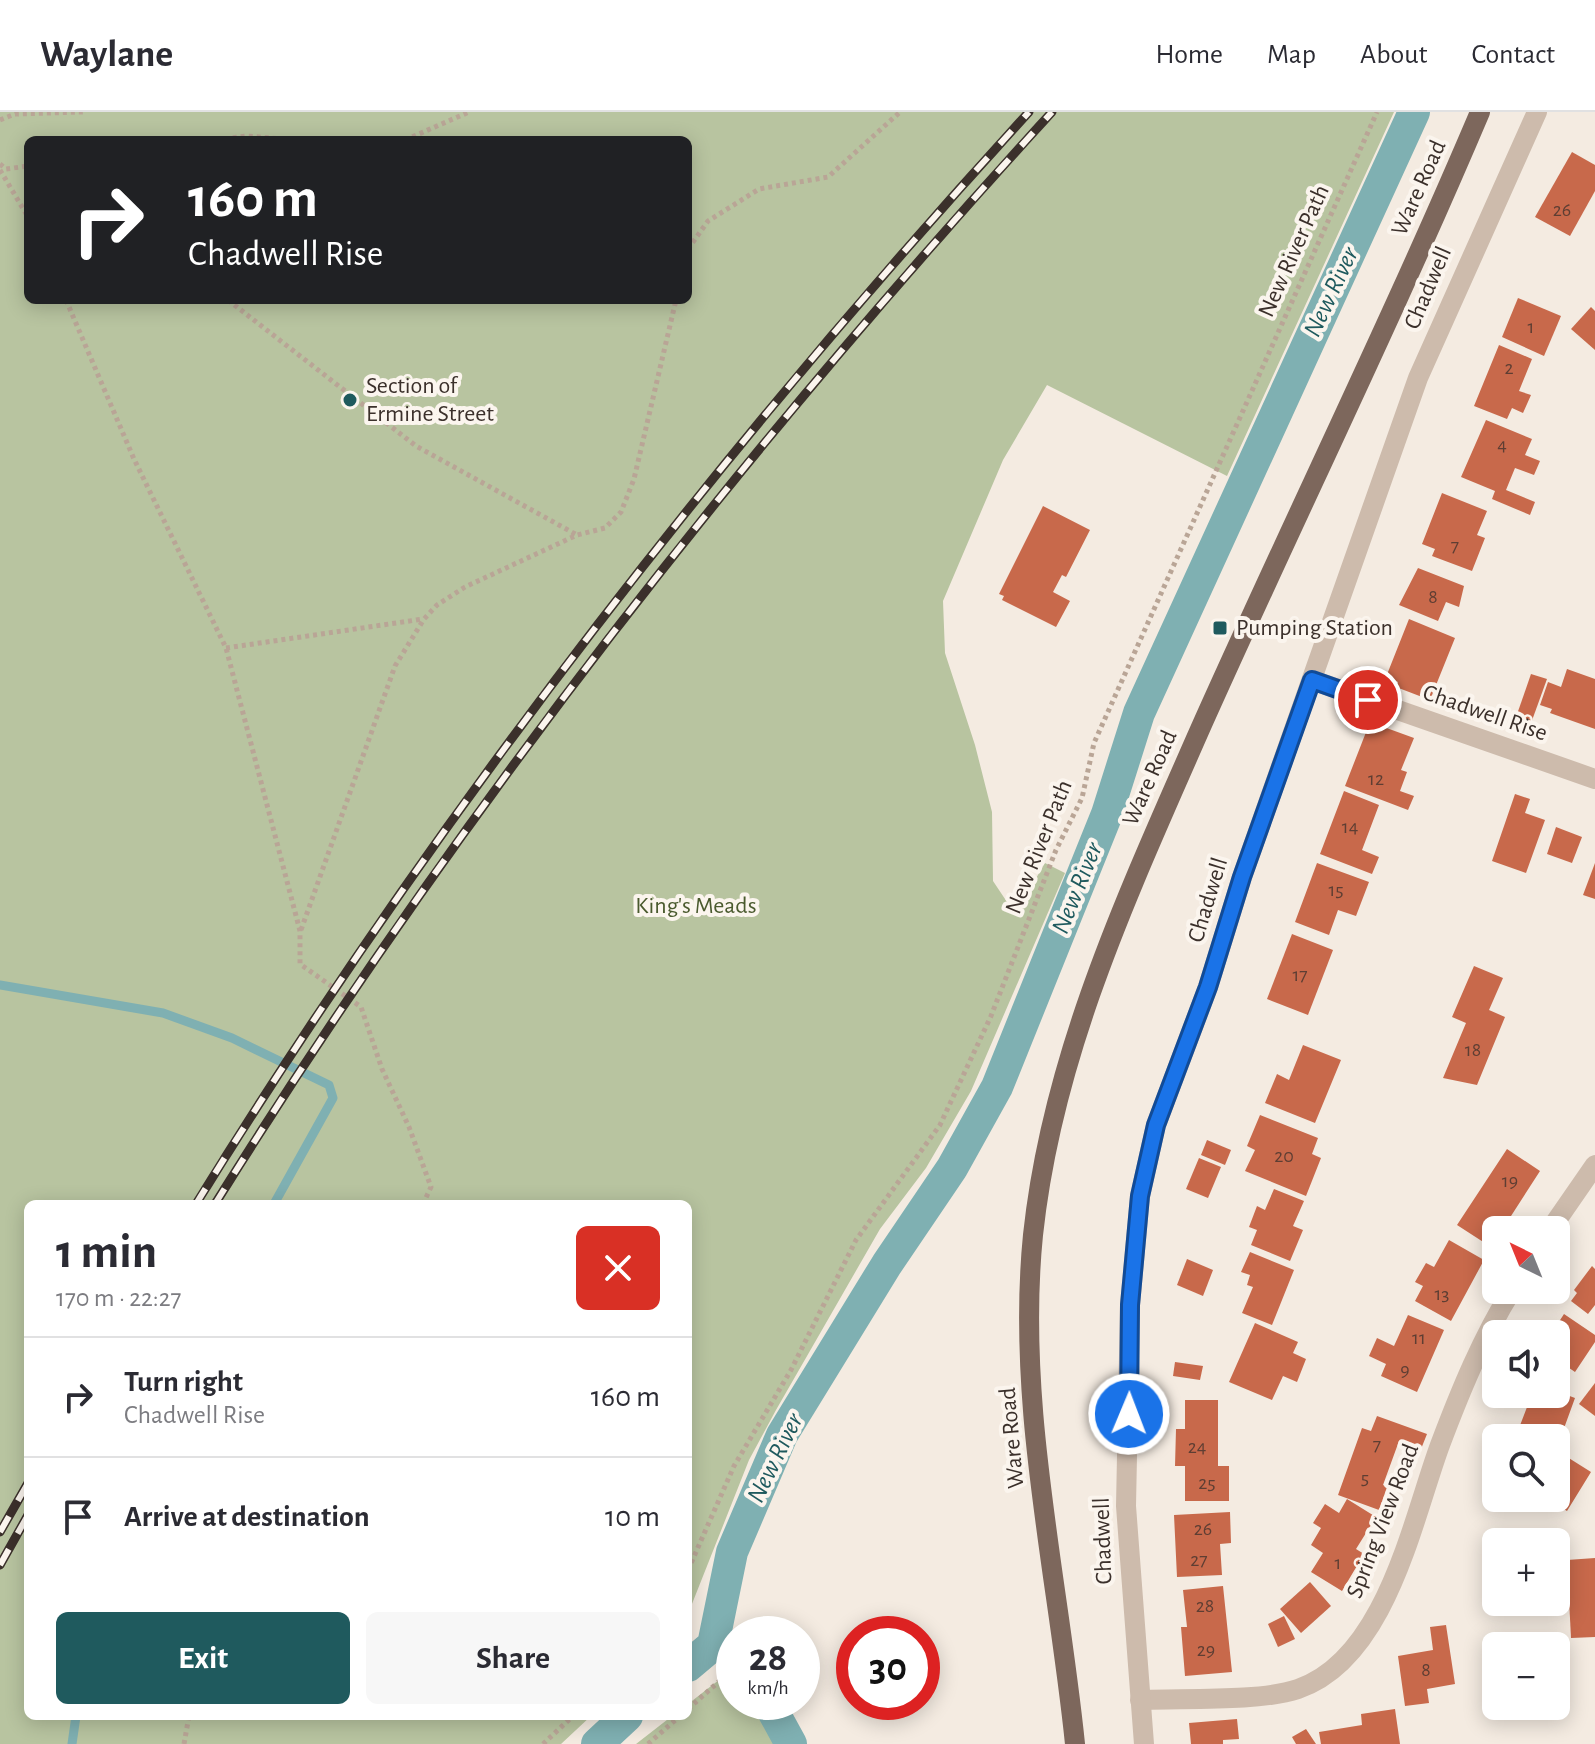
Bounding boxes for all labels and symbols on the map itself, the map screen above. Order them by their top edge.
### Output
street label: Ware Road [1387,137,1451,239]
street label: New River Path [1252,180,1336,322]
house number: 26 [1553,200,1571,220]
water label: New River [1297,242,1365,342]
street label: Chadwell [1400,243,1456,333]
house number: 1 [1528,317,1534,337]
house number: 2 [1504,358,1514,378]
place label: Section of Ermine Street [366,374,494,426]
marker: Section of Ermine Street [341,391,359,409]
house number: 4 [1497,435,1507,455]
house number: 7 [1451,536,1459,556]
house number: 8 [1428,587,1438,607]
place label: Pumping Station [1236,616,1393,640]
marker: Pumping Station [1211,619,1229,637]
pin [1334,666,1402,734]
street label: Chadwell Rise [1420,680,1550,746]
street label: Ware Road [1118,727,1182,829]
house number: 12 [1368,769,1384,789]
street label: New River Path [999,776,1079,918]
house number: 14 [1342,817,1358,837]
water label: New River [1045,838,1109,938]
street label: Chadwell [1184,855,1232,945]
house number: 15 [1328,880,1344,900]
park label: King's Meads [635,894,757,918]
house number: 17 [1292,965,1308,985]
house number: 18 [1465,1040,1481,1060]
house number: 20 [1274,1146,1294,1166]
house number: 19 [1502,1171,1518,1191]
north arrow [1482,1216,1570,1304]
house number: 13 [1434,1284,1450,1304]
house number: 11 [1412,1328,1426,1348]
house number: 9 [1400,1360,1410,1380]
position arrow [1087,1372,1171,1456]
street label: Ware Road [996,1386,1028,1490]
water label: New River [742,1408,808,1507]
house number: 7 [1373,1435,1381,1455]
house number: 24 [1188,1437,1206,1457]
street label: Spring View Road [1343,1441,1423,1601]
house number: 5 [1361,1468,1369,1488]
house number: 25 [1198,1473,1216,1493]
street label: Chadwell [1089,1497,1117,1585]
house number: 26 [1194,1519,1212,1539]
house number: 27 [1190,1550,1208,1570]
house number: 1 [1335,1553,1341,1573]
house number: 28 [1196,1596,1214,1616]
speed limit sign: 30 [836,1616,940,1720]
house number: 29 [1197,1640,1215,1660]
house number: 8 [1421,1660,1431,1680]

